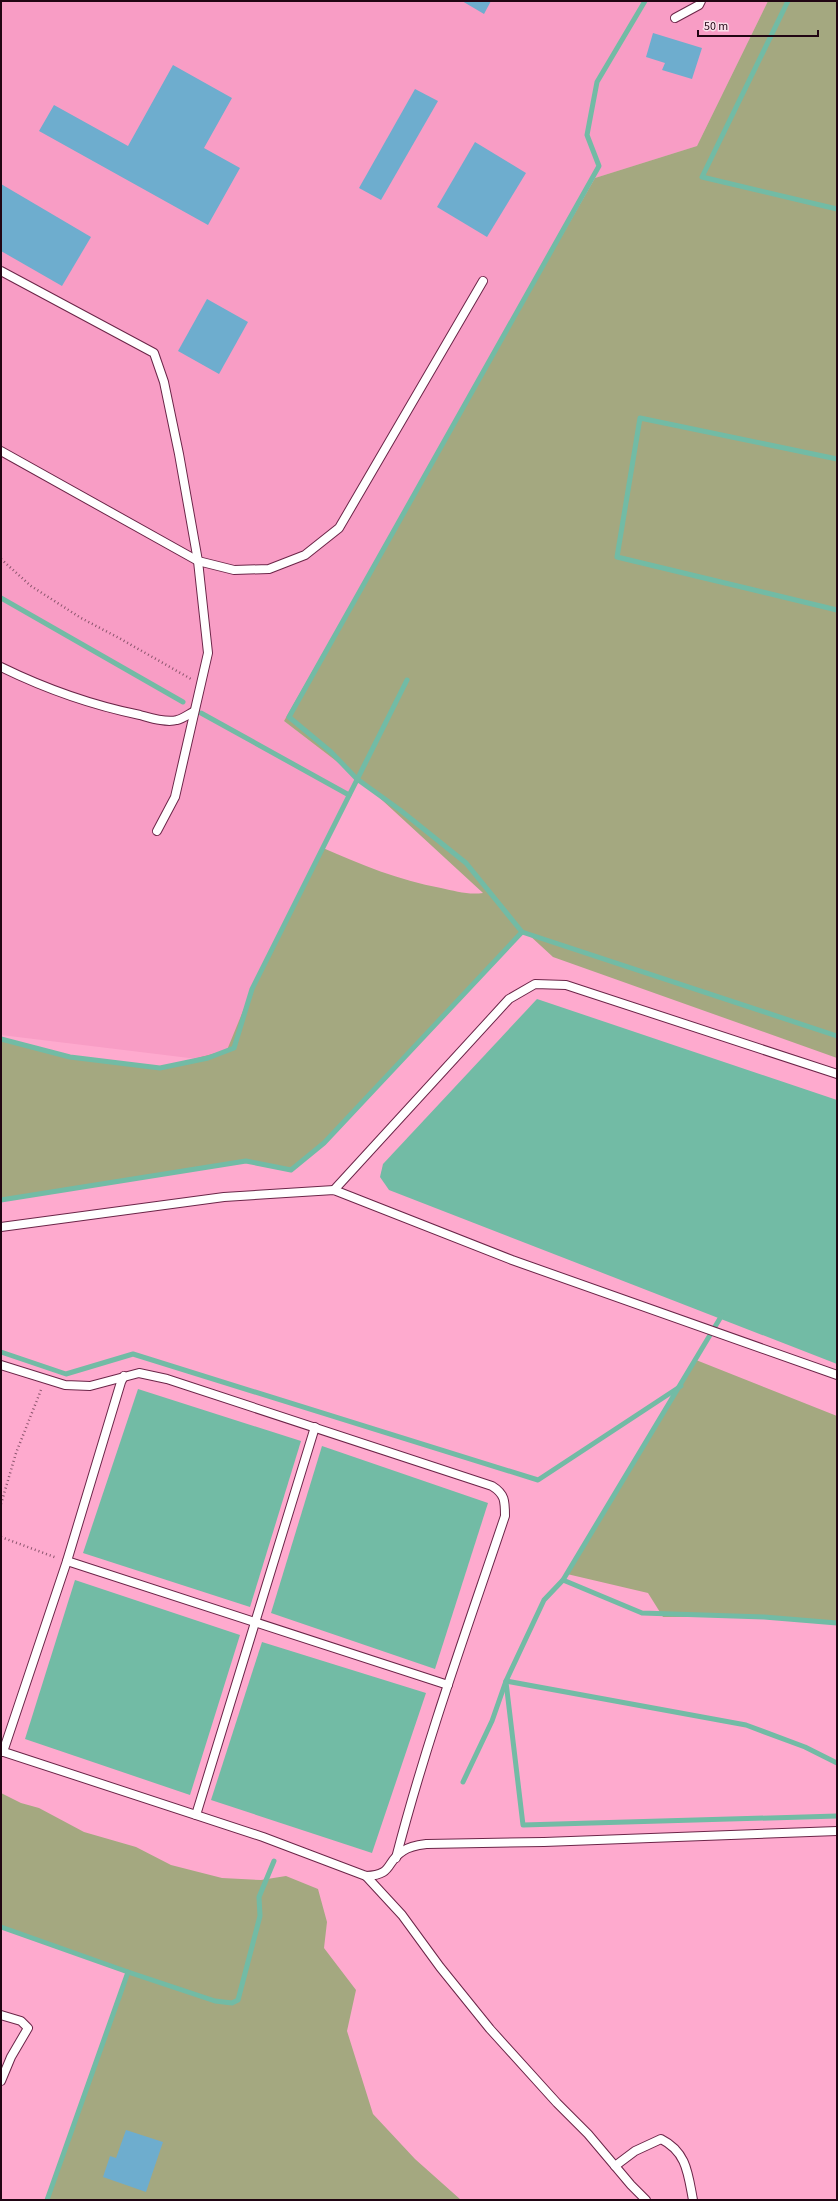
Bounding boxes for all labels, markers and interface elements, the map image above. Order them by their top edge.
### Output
scale bar [698,12,818,38]
text: 50 m [704,18,728,35]

